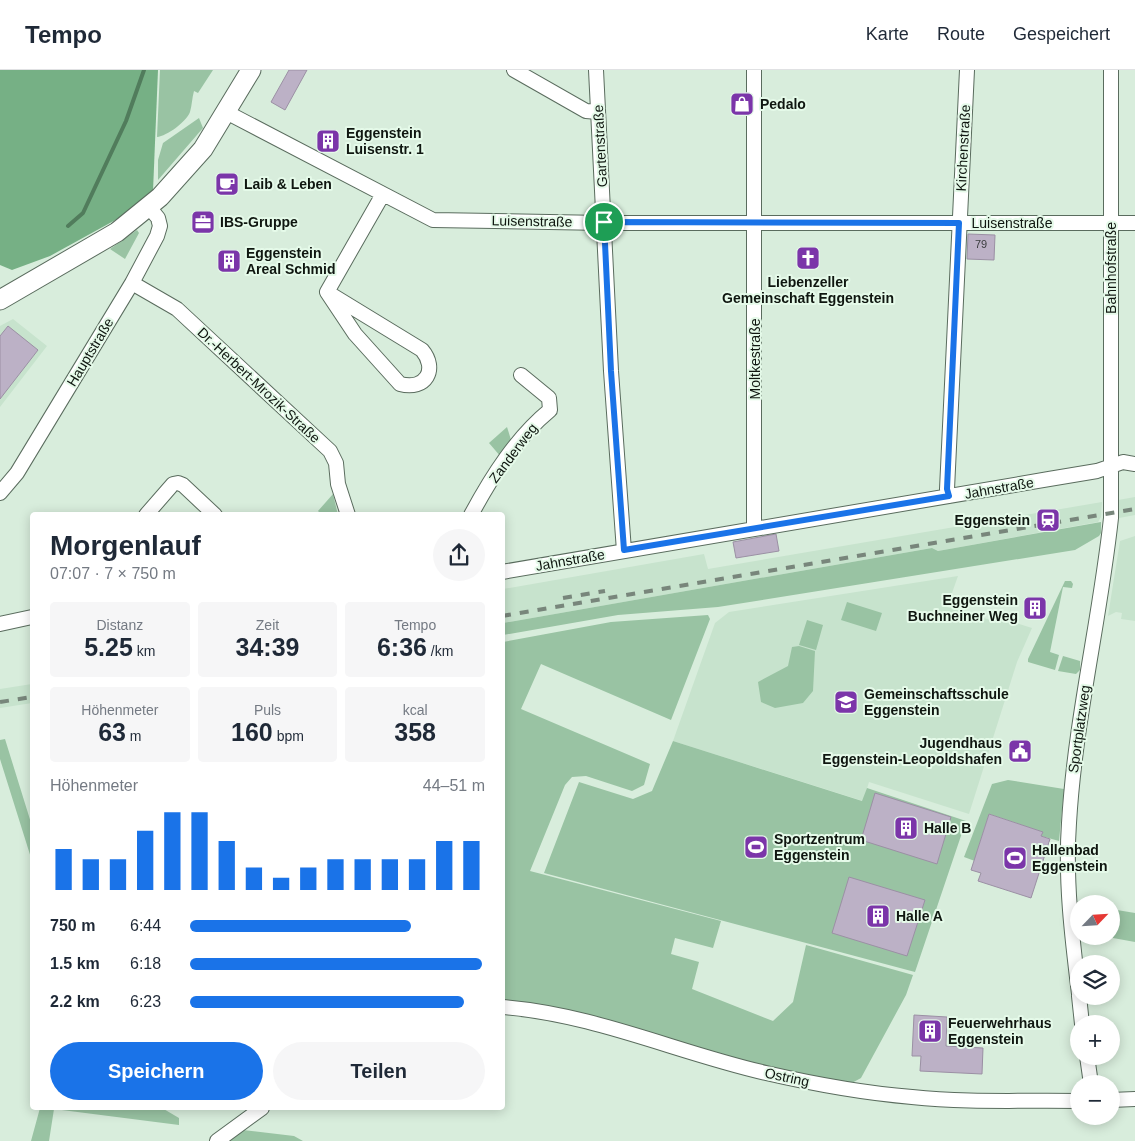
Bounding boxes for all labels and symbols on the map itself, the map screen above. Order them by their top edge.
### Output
shop icon: Pedalo [729,91,755,117]
place label: Pedalo [760,96,806,112]
street label: Gartenstraße [590,104,610,188]
street label: Kirchenstraße [953,104,973,192]
place label: Eggenstein Luisenstr. 1 [346,125,424,157]
building icon: Eggenstein Luisenstr. 1 [315,128,341,154]
cafe icon: Laib & Leben [214,171,240,197]
place label: Laib & Leben [244,176,332,192]
pin [583,201,625,243]
office icon: IBS-Gruppe [190,209,216,235]
street label: Luisenstraße [491,212,573,230]
place label: IBS-Gruppe [220,214,298,230]
street label: Luisenstraße [972,215,1053,231]
street label: Bahnhofstraße [1103,222,1119,314]
house number: 79 [975,238,987,250]
place label: Eggenstein Areal Schmid [246,245,335,277]
church icon: Liebenzeller Gemeinschaft Eggenstein [795,245,821,271]
building icon: Eggenstein Areal Schmid [216,248,242,274]
place label: Liebenzeller Gemeinschaft Eggenstein [722,274,894,306]
street label: Hauptstraße [63,315,117,389]
street label: Moltkestraße [747,318,763,399]
street label: Dr.-Herbert-Mrozik-Straße [194,324,324,446]
street label: Zanderweg [486,420,540,486]
street label: Jahnstraße [963,474,1035,502]
station icon: Eggenstein [1035,507,1061,533]
place label: Eggenstein [955,512,1030,528]
street label: Jahnstraße [534,546,606,574]
place label: Eggenstein Buchneiner Weg [908,592,1018,624]
building icon: Eggenstein Buchneiner Weg [1022,595,1048,621]
street label: Sportplatzweg [1065,684,1093,774]
place label: Gemeinschaftsschule Eggenstein [864,686,1009,718]
school or university icon: Gemeinschaftsschule Eggenstein [833,689,859,715]
place label: Jugendhaus Eggenstein-Leopoldshafen [822,735,1002,767]
public building icon: Jugendhaus Eggenstein-Leopoldshafen [1007,738,1033,764]
building icon: Halle B [893,815,919,841]
place label: Halle B [924,820,971,836]
place label: Sportzentrum Eggenstein [774,831,865,863]
sports icon: Sportzentrum Eggenstein [743,834,769,860]
place label: Hallenbad Eggenstein [1032,842,1107,874]
sports icon: Hallenbad Eggenstein [1002,845,1028,871]
north arrow [1070,895,1120,945]
building icon: Halle A [865,903,891,929]
place label: Halle A [896,908,943,924]
place label: Feuerwehrhaus Eggenstein [948,1015,1052,1047]
building icon: Feuerwehrhaus Eggenstein [917,1018,943,1044]
street label: Ostring [763,1064,811,1090]

